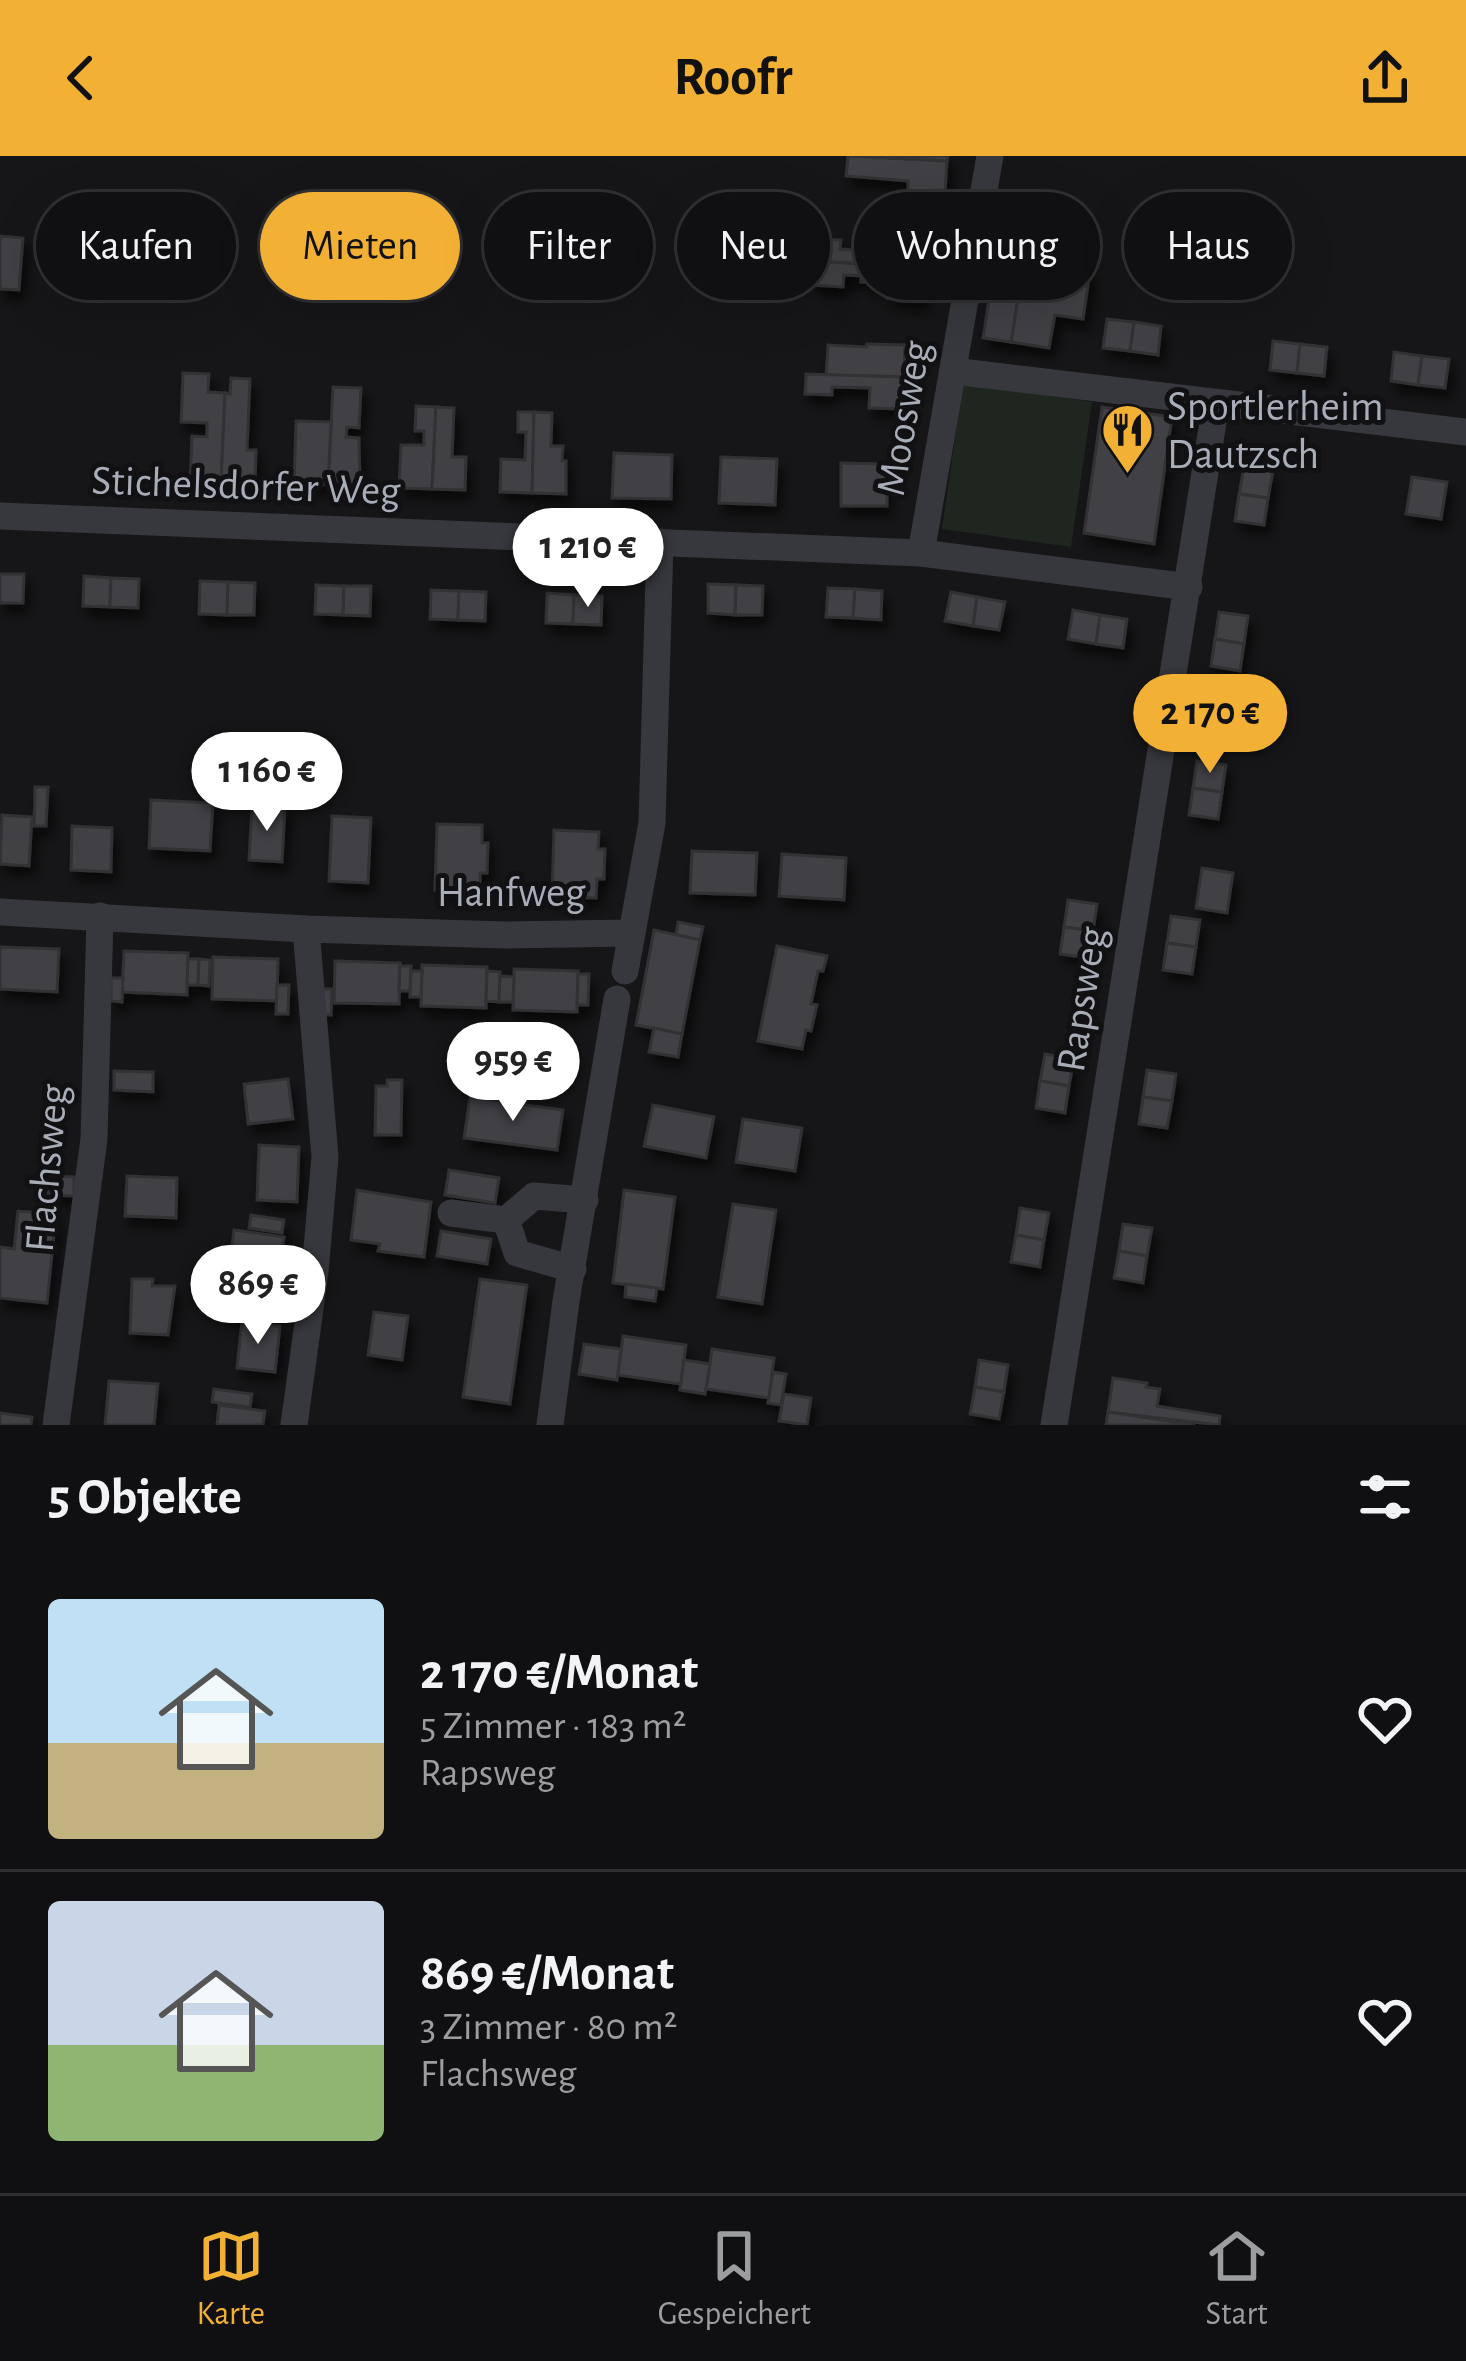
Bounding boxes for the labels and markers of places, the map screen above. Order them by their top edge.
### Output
place label: Sportlerheim Dautzsch [1167,386,1384,476]
restaurant icon: Sportlerheim Dautzsch [1100,401,1156,475]
pin: 1 210 € [477,508,699,610]
pin: 2 170 € [1099,674,1321,776]
pin: 1 160 € [156,732,378,834]
pin: 959 € [429,1022,597,1124]
pin: 869 € [174,1245,342,1347]

